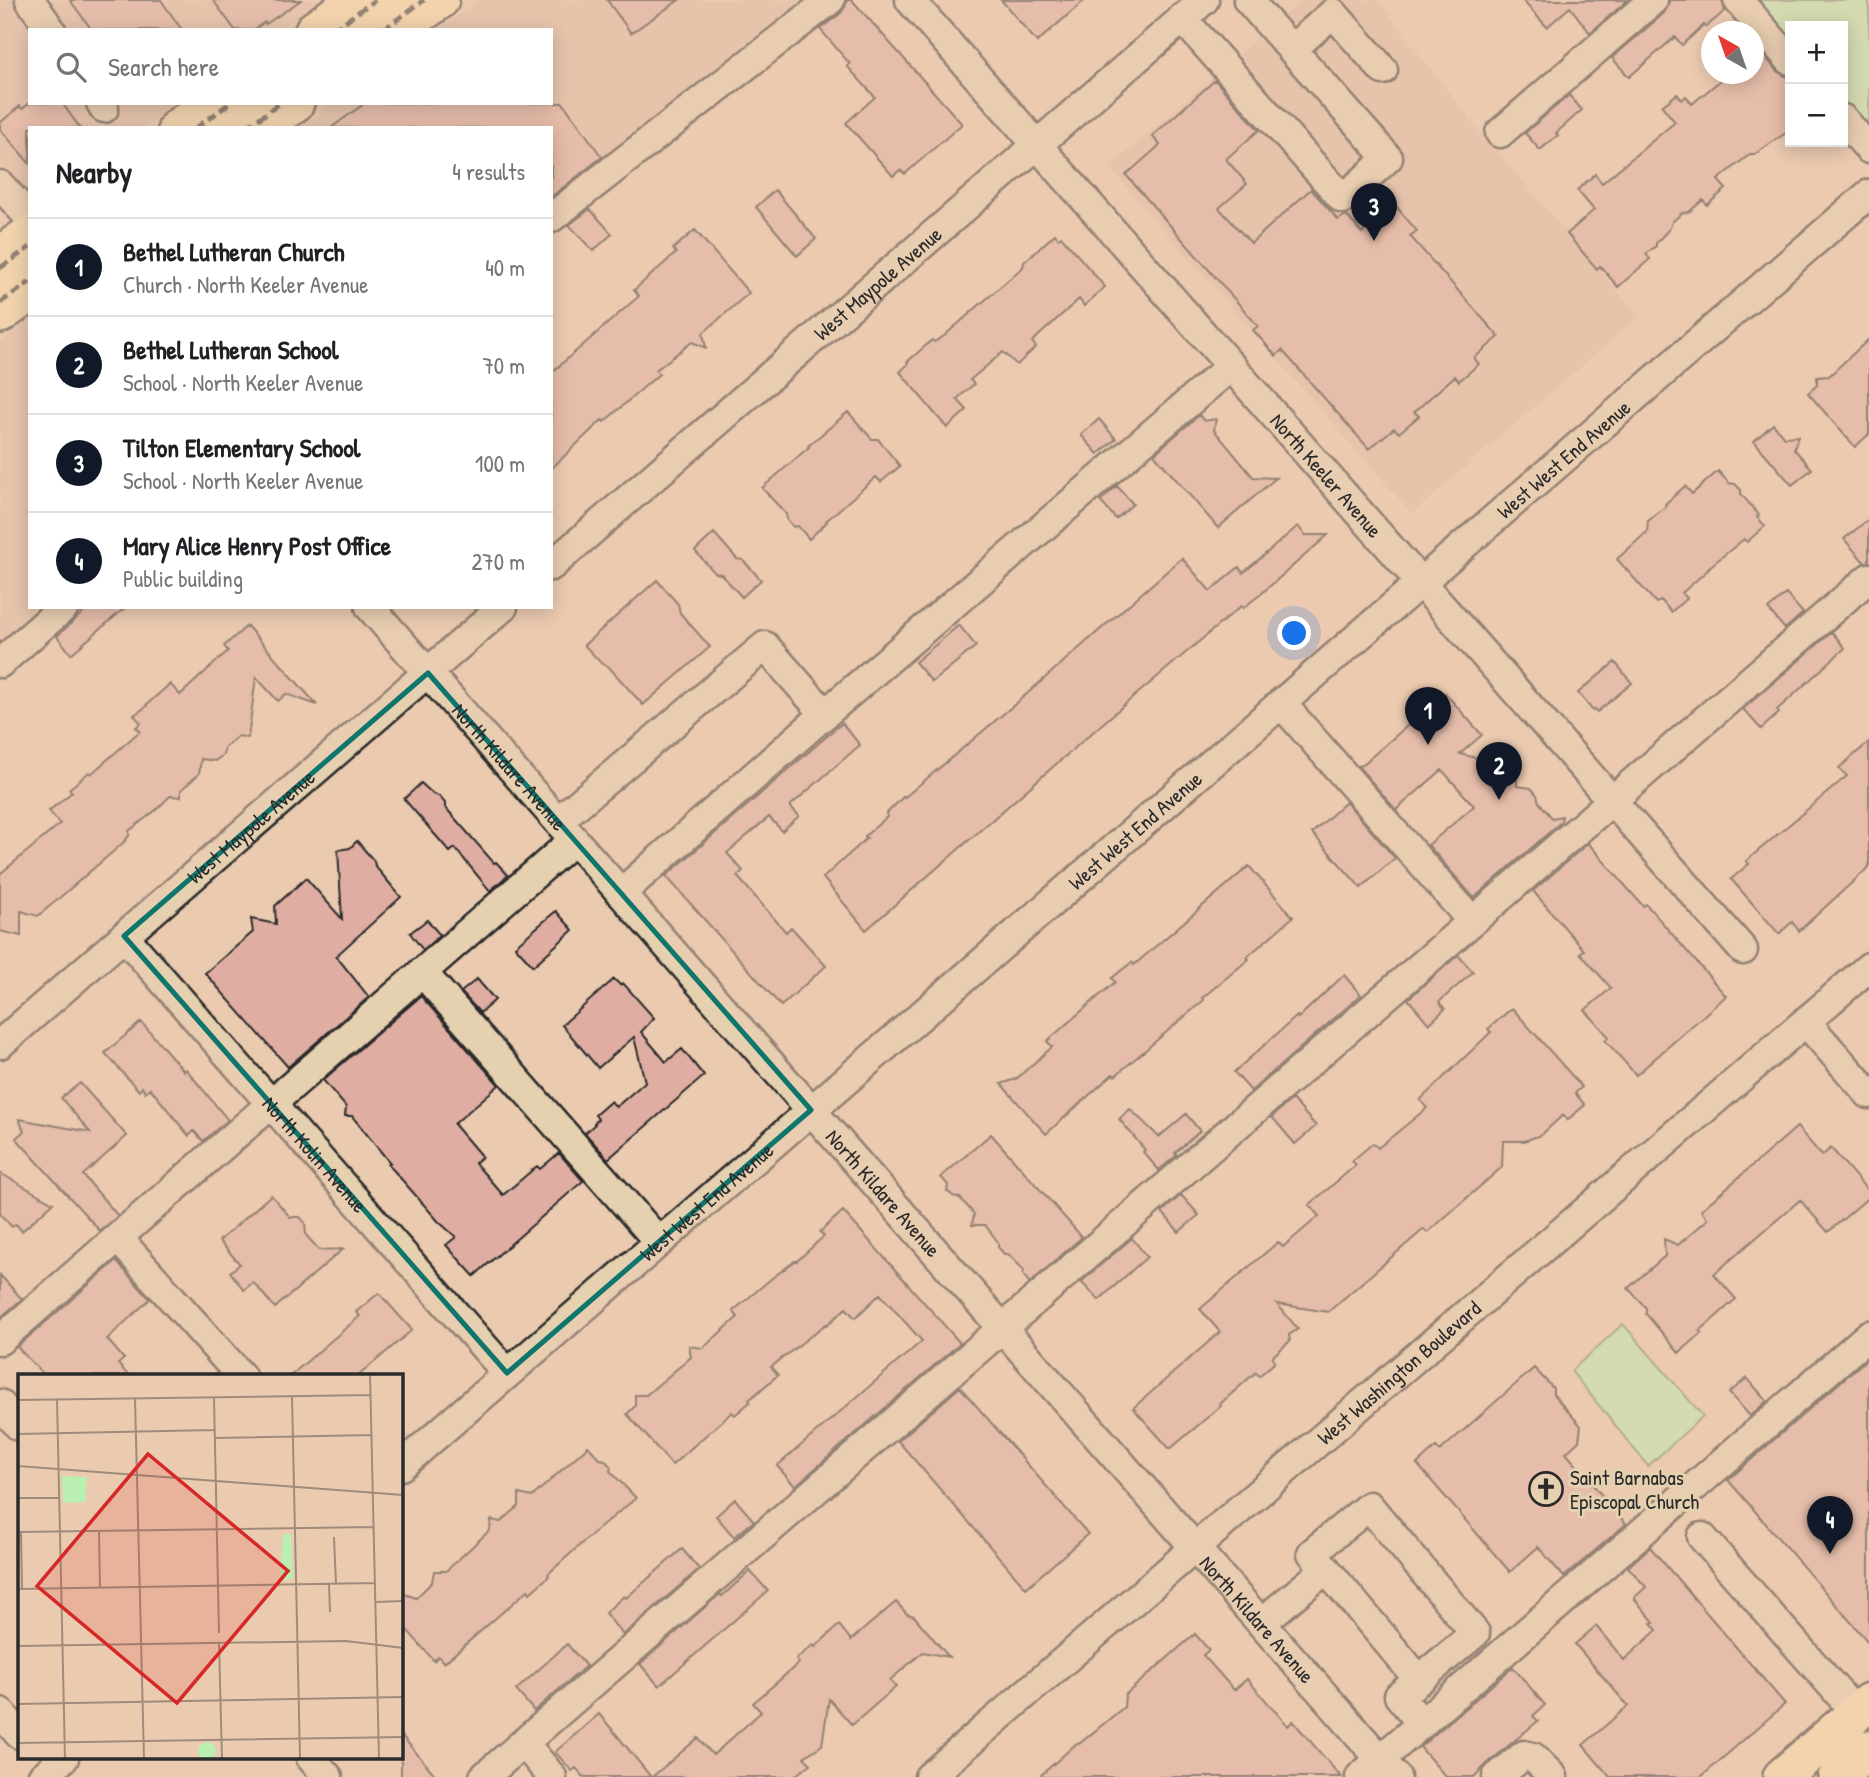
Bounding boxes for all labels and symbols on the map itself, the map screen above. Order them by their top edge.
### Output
north arrow [1701,21,1764,84]
pin: 3 [1351,183,1397,241]
street label: West Maypole Avenue [807,219,948,347]
street label: West West End Avenue [1490,393,1636,525]
street label: North Keeler Avenue [1264,407,1389,544]
your location [1277,616,1311,650]
pin: 1 [1405,687,1451,745]
street label: North Kildare Avenue [446,696,574,836]
pin: 2 [1476,742,1522,800]
street label: West Maypole Avenue [180,763,321,890]
street label: West West End Avenue [1062,764,1208,896]
street label: North Kolin Avenue [256,1090,374,1219]
street label: North Kildare Avenue [820,1123,948,1263]
street label: West West End Avenue [633,1135,779,1267]
street label: West Washington Boulevard [1311,1294,1487,1451]
inset map [18,1374,402,1760]
place label: Saint Barnabas Episcopal Church [1570,1463,1699,1516]
church icon: Saint Barnabas Episcopal Church [1527,1470,1565,1508]
pin: 4 [1807,1496,1853,1554]
street label: North Kildare Avenue [1193,1549,1321,1689]

